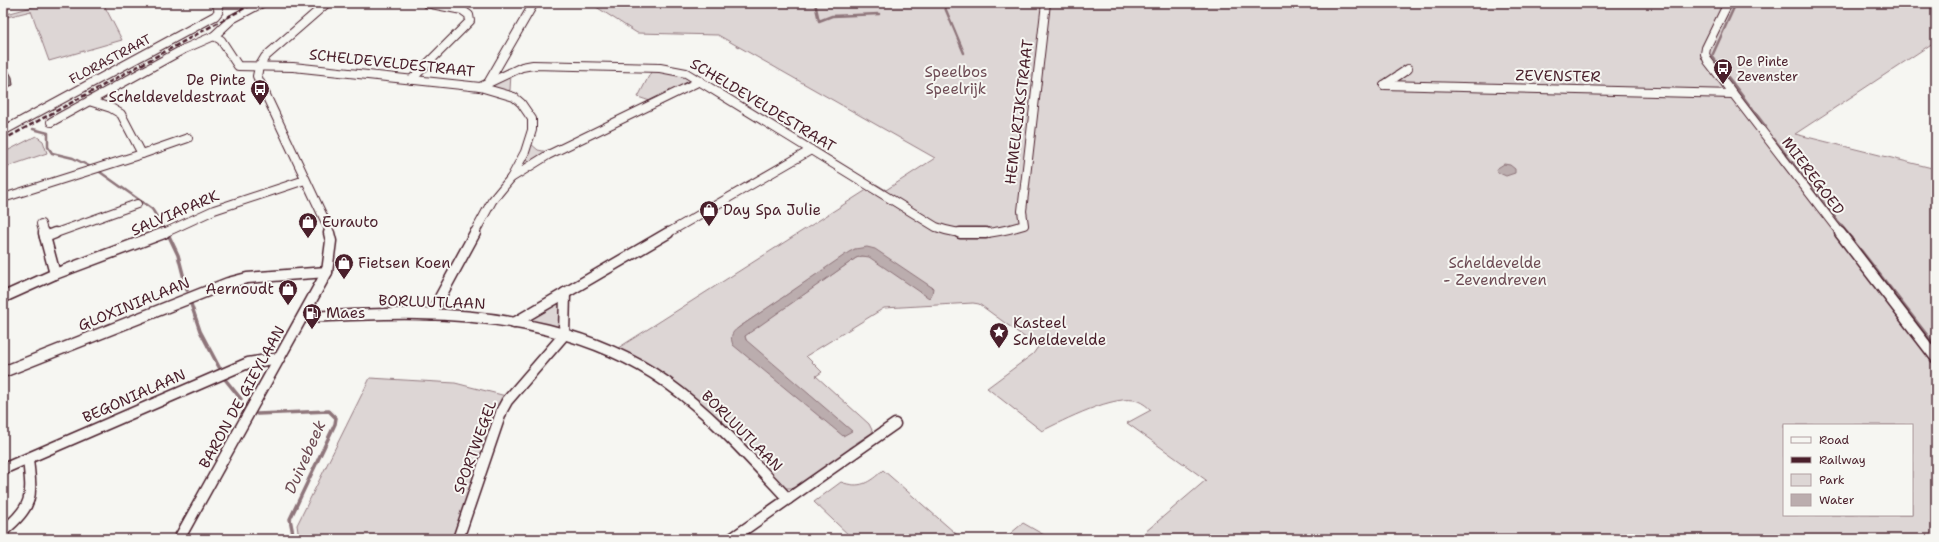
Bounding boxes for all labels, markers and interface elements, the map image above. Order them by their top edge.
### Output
street label: FLORASTRAAT [66,30,154,88]
street label: HEMELRIJKSTRAAT [1000,38,1038,186]
street label: SCHELDEVELDESTRAAT [308,44,476,82]
place label: De Pinte Zevenster [1737,53,1798,85]
street label: SCHELDEVELDESTRAAT [686,54,840,156]
bus stop icon: De Pinte Zevenster [1712,57,1734,85]
park label: Speelbos Speelrijk [925,62,987,99]
street label: ZEVENSTER [1515,65,1601,87]
place label: De Pinte Scheldeveldestraat [108,70,246,107]
bus stop icon: De Pinte Scheldeveldestraat [249,78,271,106]
street label: MIEREGOED [1777,133,1849,219]
street label: SALVIAPARK [128,185,222,241]
shop icon: Day Spa Julie [698,199,720,227]
place label: Day Spa Julie [723,200,821,220]
shop icon: Eurauto [297,211,319,239]
place label: Eurauto [322,212,378,232]
shop icon: Fietsen Koen [333,252,355,280]
place label: Fietsen Koen [358,253,451,273]
park label: Scheldevelde - Zevendreven [1443,253,1547,290]
street label: GLOXINIALAAN [75,272,193,336]
shop icon: Aernoudt [277,278,299,306]
place label: Aernoudt [206,279,274,299]
street label: BORLUUTLAAN [378,290,486,314]
fuel station icon: Maes [301,302,323,330]
place label: Maes [326,303,365,323]
place label: Kasteel Scheldevelde [1013,313,1106,350]
place icon: Kasteel Scheldevelde [988,321,1010,349]
street label: BARON DE GIEYLAAN [194,322,290,472]
street label: BEGONIALAAN [79,364,189,428]
street label: BORLUUTLAAN [697,386,787,476]
street label: SPORTWEGEL [449,397,501,497]
water label: Duivebeek [279,417,331,497]
legend [1783,424,1913,516]
text: Road [1819,432,1850,448]
text: Railway [1819,452,1866,468]
text: Park [1819,472,1845,488]
text: Water [1819,492,1855,508]

